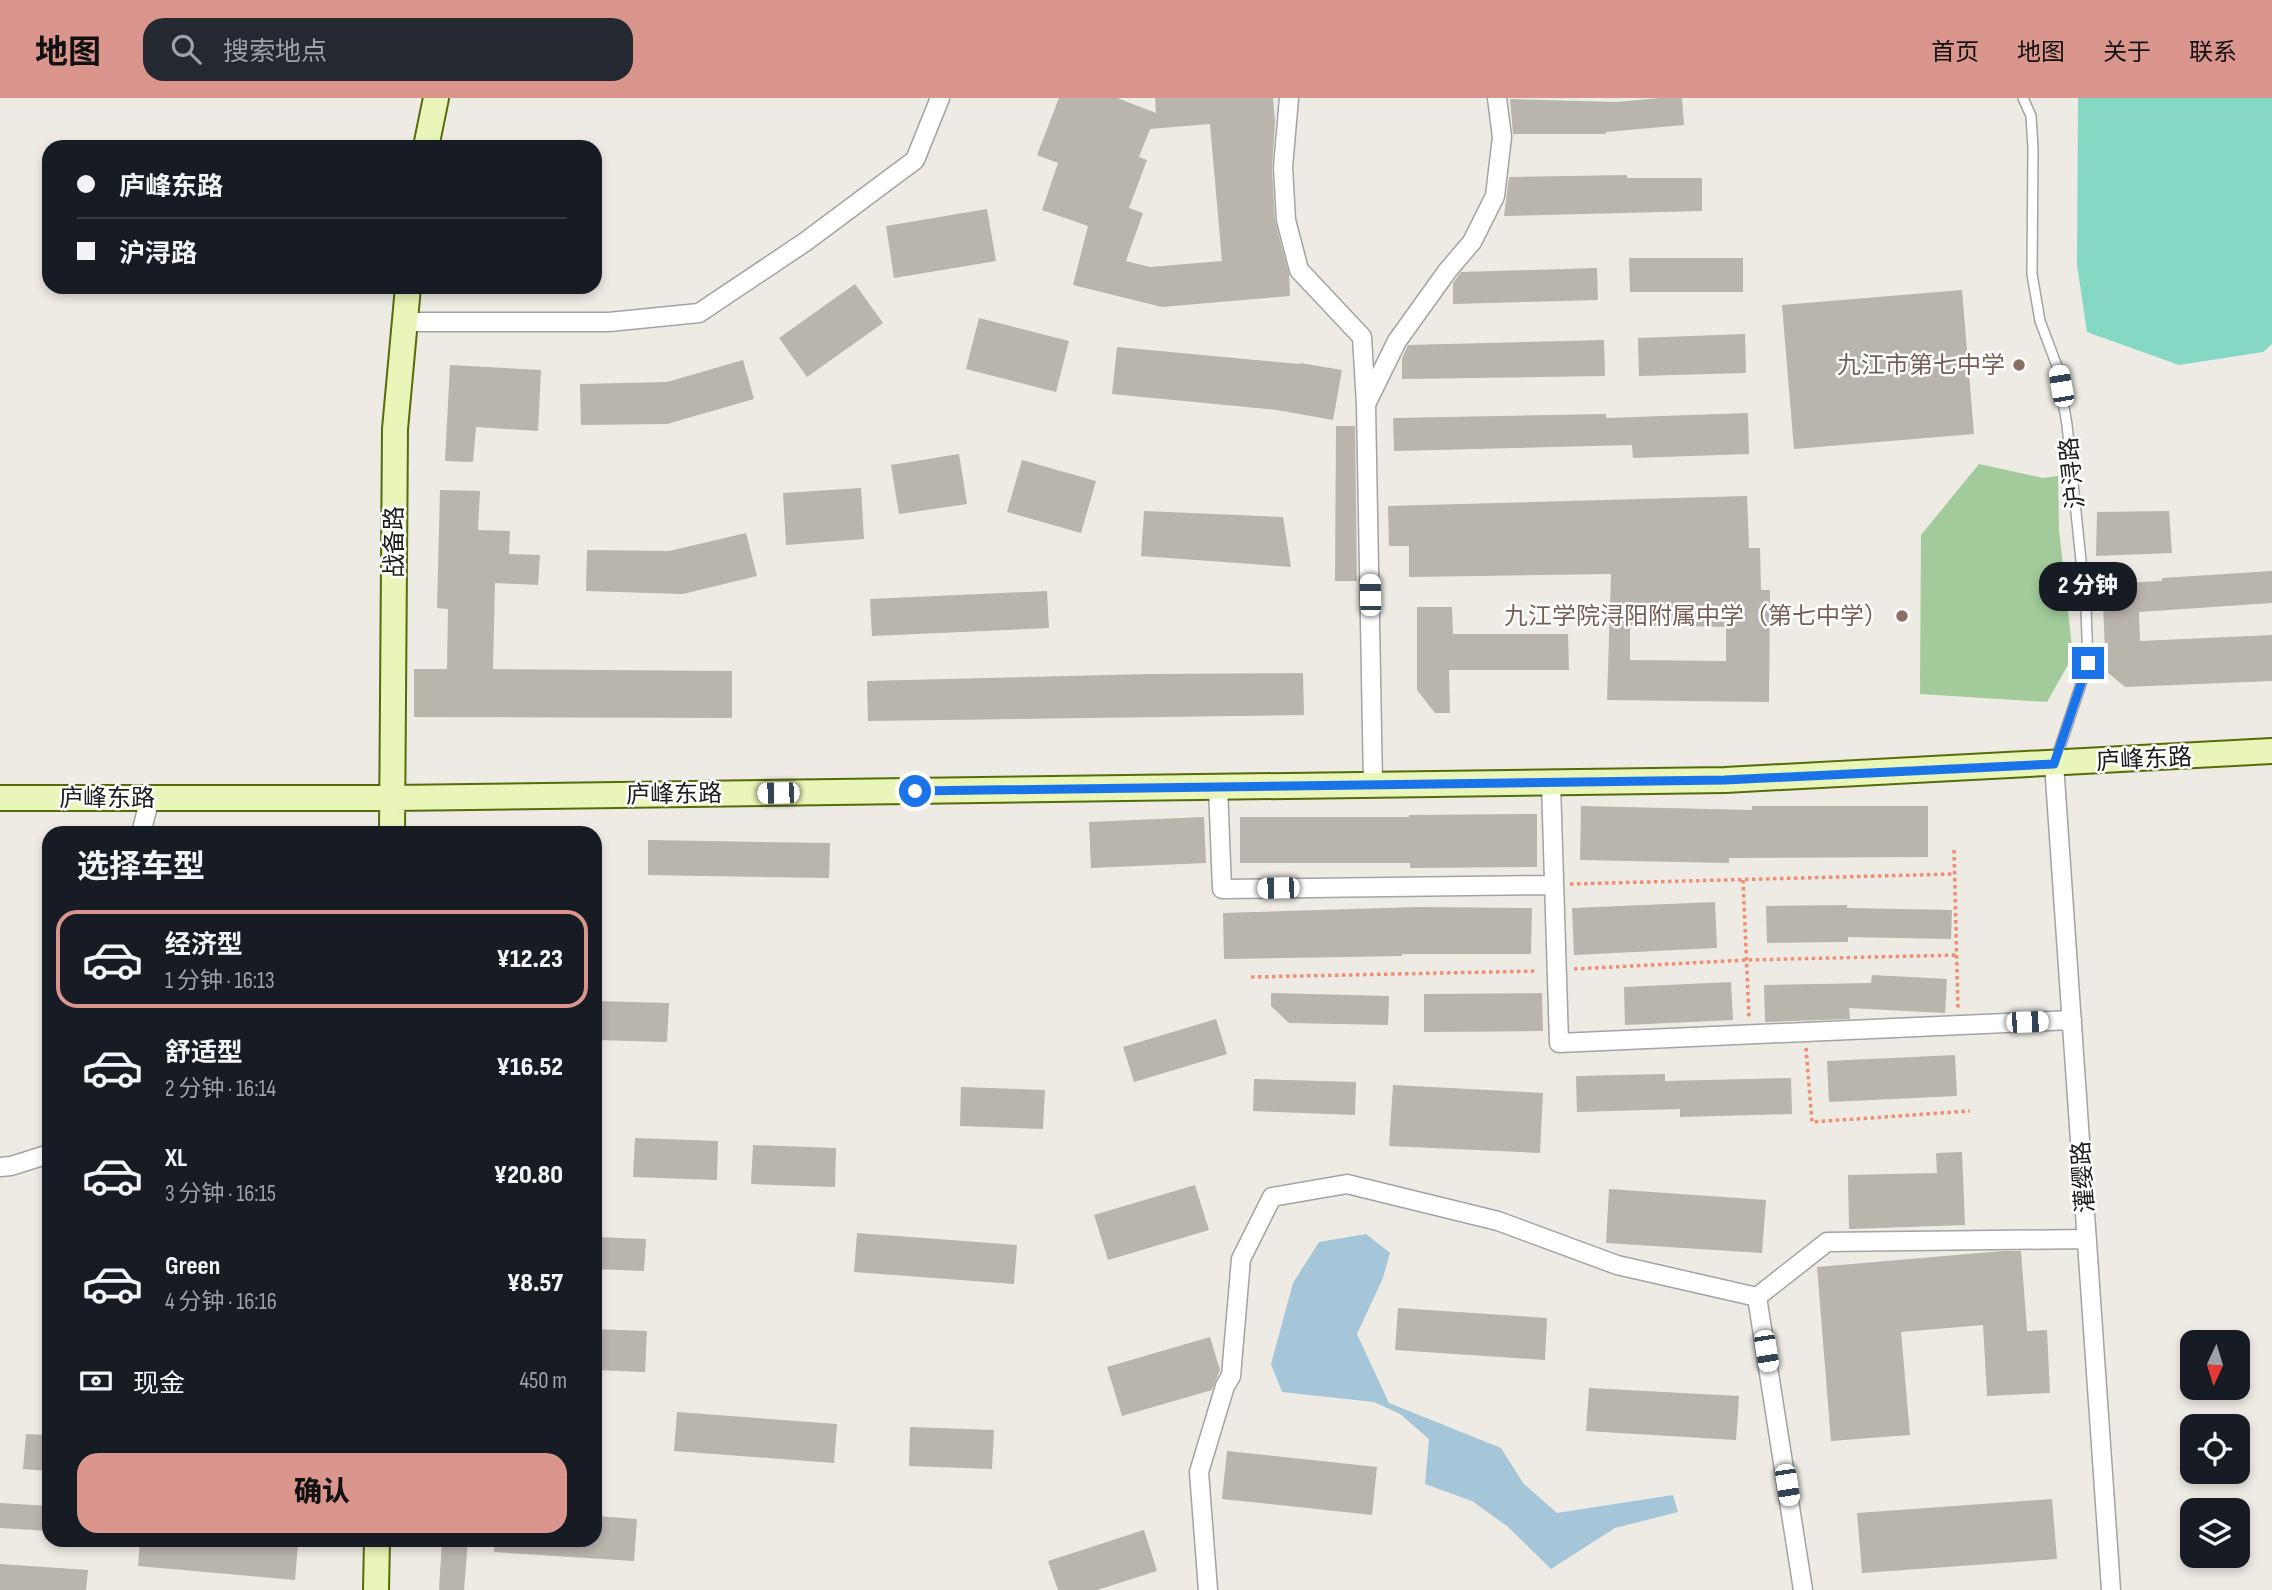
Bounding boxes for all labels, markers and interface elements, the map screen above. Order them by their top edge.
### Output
search box [143,18,633,81]
icon: search [167,30,205,68]
text: 地图 [35,33,101,73]
text: 搜索地点 [223,37,327,68]
text: 首页 [1931,38,1979,67]
text: 地图 [2017,38,2065,67]
text: 关于 [2103,38,2151,67]
text: 联系 [2189,38,2237,67]
text: 庐峰东路 [119,172,223,203]
text: 沪浔路 [119,239,197,270]
place label: 九江市第七中学 [1837,351,2005,380]
marker: 九江市第七中学 [2011,357,2027,373]
car [2048,363,2075,409]
street label: 沪浔路 [2054,436,2091,510]
street label: 战备路 [380,506,409,578]
callout: 2 分钟 [2039,561,2137,610]
text: 2 分钟 [2058,572,2118,600]
car [1360,574,1381,616]
place label: 九江学院浔阳附属中学（第七中学） [1504,602,1888,631]
marker: 九江学院浔阳附属中学（第七中学） [1894,608,1910,624]
route end [2072,647,2104,679]
street label: 庐峰东路 [2095,743,2193,776]
route start [899,775,931,807]
street label: 庐峰东路 [626,779,722,810]
car [757,782,800,804]
street label: 庐峰东路 [59,784,155,813]
text: 选择车型 [77,848,205,887]
car [1257,877,1300,899]
icon: car [81,928,144,991]
text: 经济型 [165,930,243,961]
text: ¥12.23 [496,944,563,975]
text: 1 分钟 · 16:13 [165,967,275,995]
car [2006,1011,2049,1033]
icon: car [81,1036,144,1099]
text: 舒适型 [165,1038,243,1069]
text: ¥16.52 [497,1052,563,1083]
text: 2 分钟 · 16:14 [165,1075,276,1103]
street label: 灌缨路 [2067,1140,2100,1214]
text: XL [165,1143,187,1174]
icon: car [81,1144,144,1207]
text: ¥20.80 [494,1160,563,1191]
text: 3 分钟 · 16:15 [165,1180,276,1208]
text: Green [165,1251,220,1282]
icon: car [81,1252,144,1315]
text: ¥8.57 [507,1268,563,1299]
text: 4 分钟 · 16:16 [165,1288,277,1316]
car [1753,1329,1780,1373]
north arrow [2180,1330,2250,1400]
map controls [2180,1330,2250,1568]
icon: cash [77,1362,115,1400]
text: 450 m [519,1367,567,1395]
text: 现金 [133,1369,185,1400]
button: locate [2180,1414,2250,1484]
button: 确认 [77,1453,567,1533]
car [1774,1463,1801,1507]
button: layers [2180,1498,2250,1568]

